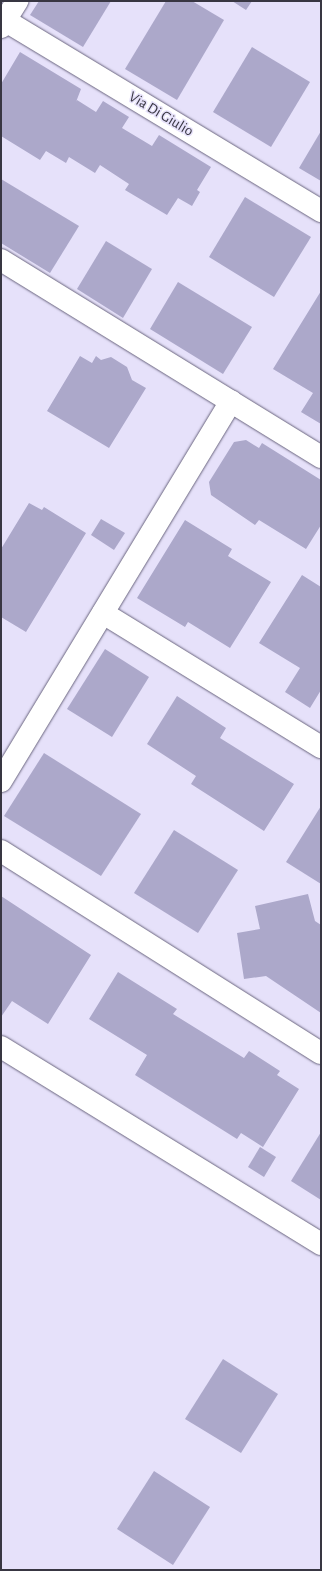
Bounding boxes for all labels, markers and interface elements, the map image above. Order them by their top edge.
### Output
street label: Via Di Giulio [125,88,197,140]

